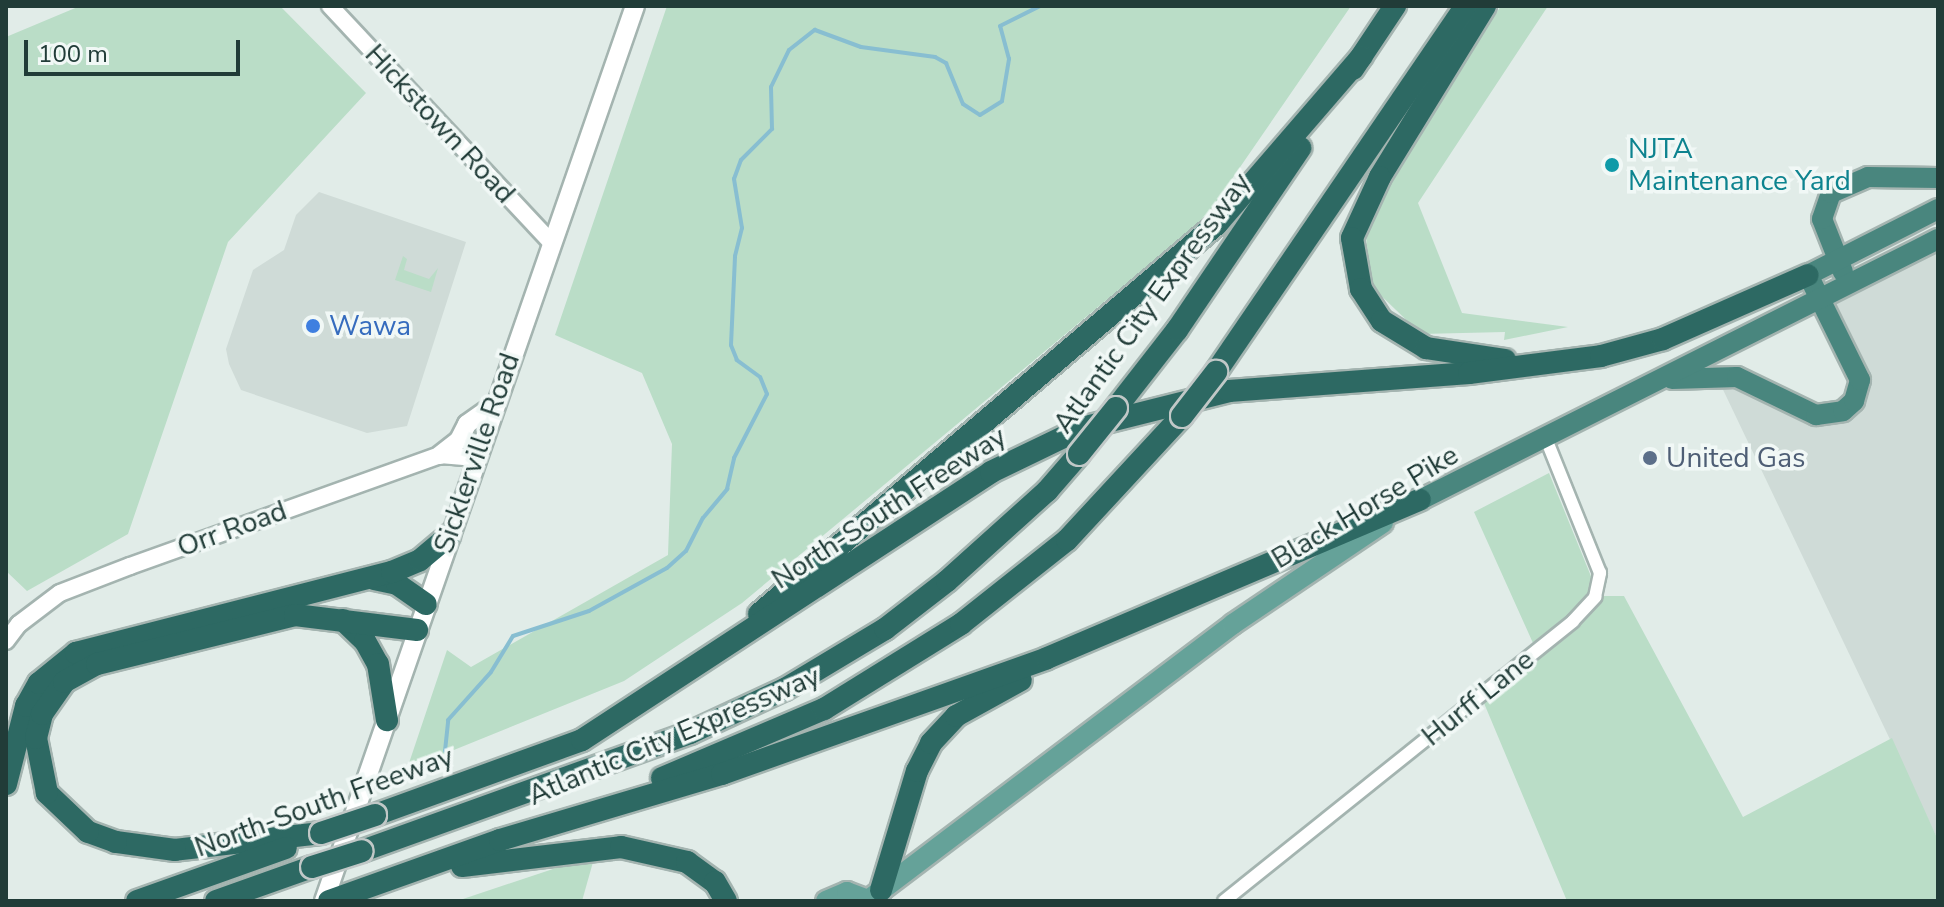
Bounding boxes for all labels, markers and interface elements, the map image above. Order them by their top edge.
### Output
scale bar [28,24,244,74]
text: 100 m [38,38,108,70]
street label: Hickstown Road [358,38,522,210]
place label: NJTA Maintenance Yard [1628,132,1851,198]
marker: NJTA Maintenance Yard [1603,156,1621,174]
street label: Atlantic City Expressway [1046,166,1258,440]
place label: Wawa [329,309,411,343]
marker: Wawa [304,317,322,335]
street label: Sicklerville Road [427,349,527,557]
street label: North-South Freeway [766,420,1012,596]
street label: Black Horse Pike [1266,438,1464,576]
place label: United Gas [1666,441,1805,475]
marker: United Gas [1641,449,1659,467]
street label: Orr Road [173,494,291,564]
street label: Hurff Lane [1415,643,1541,753]
street label: Atlantic City Expressway [523,659,825,813]
street label: North-South Freeway [190,740,458,864]

